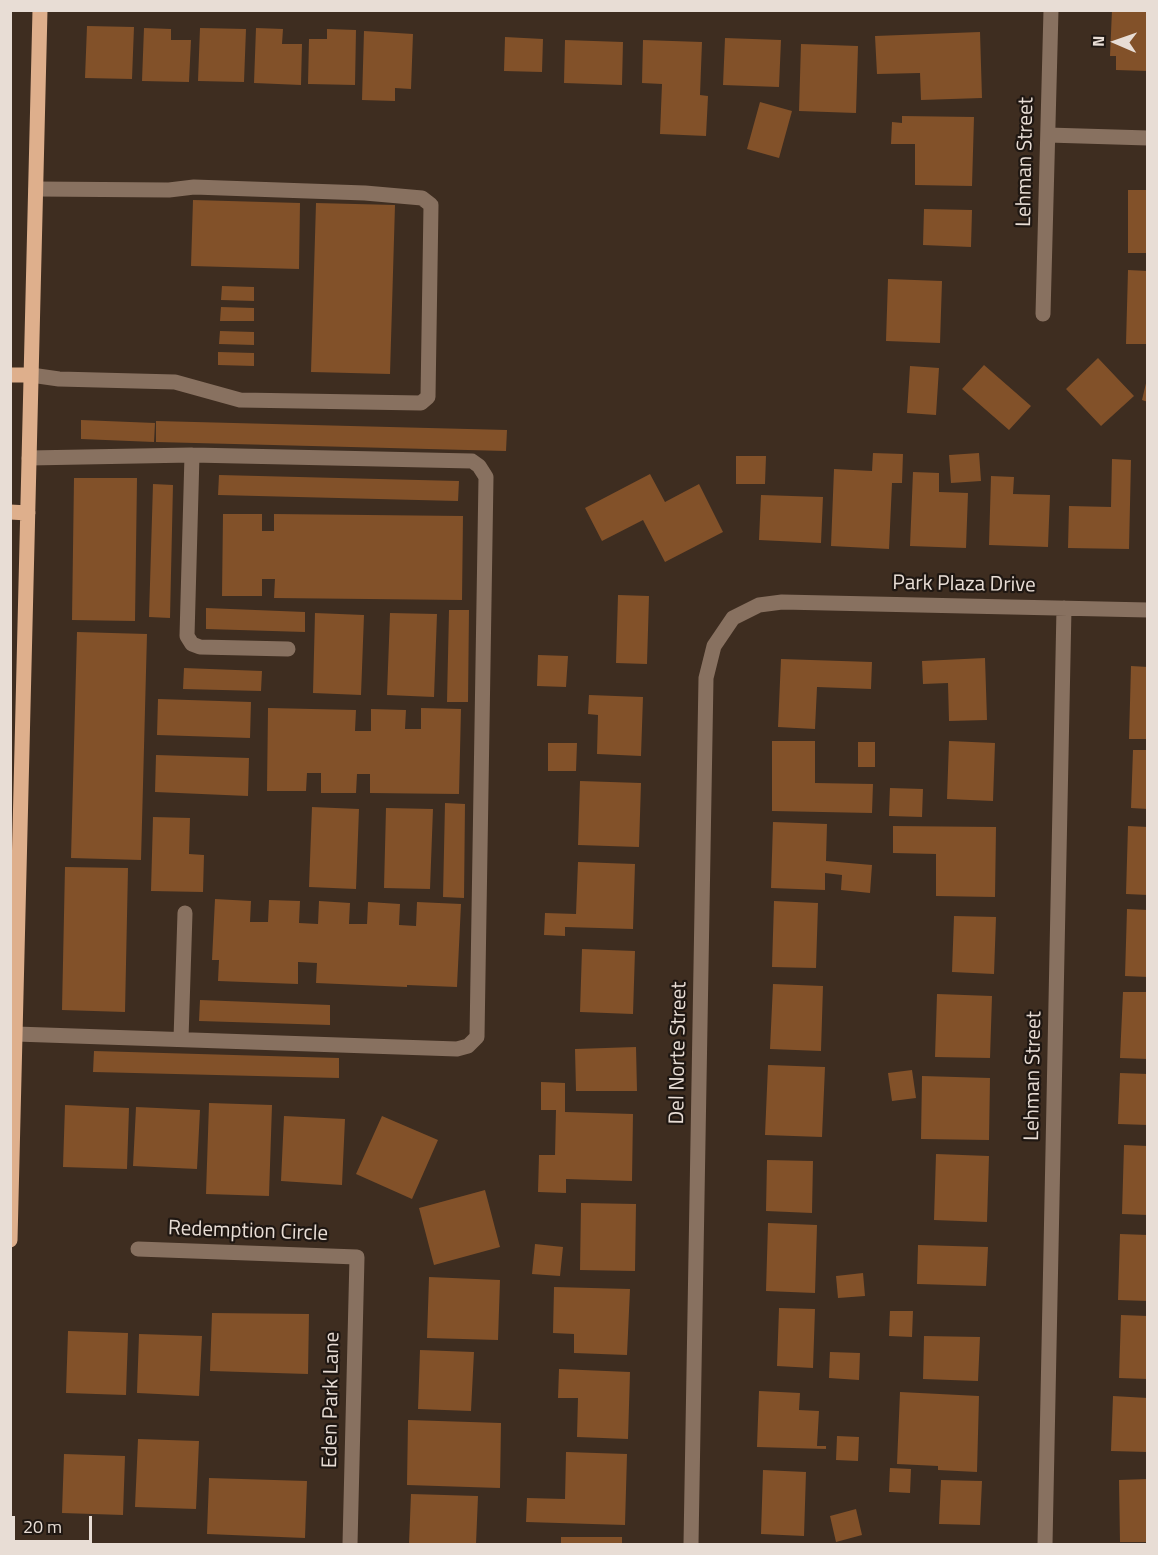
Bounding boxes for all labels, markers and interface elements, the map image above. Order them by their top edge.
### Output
north arrow [1086,12,1146,72]
text: N [1086,35,1110,47]
street label: Lehman Street [1012,97,1040,227]
street label: Park Plaza Drive [892,571,1036,599]
street label: Del Norte Street [665,981,693,1125]
street label: Lehman Street [1020,1011,1048,1141]
street label: Redemption Circle [167,1217,329,1247]
street label: Eden Park Lane [318,1332,346,1468]
scale bar [15,1504,94,1542]
text: 20 m [23,1513,62,1540]

